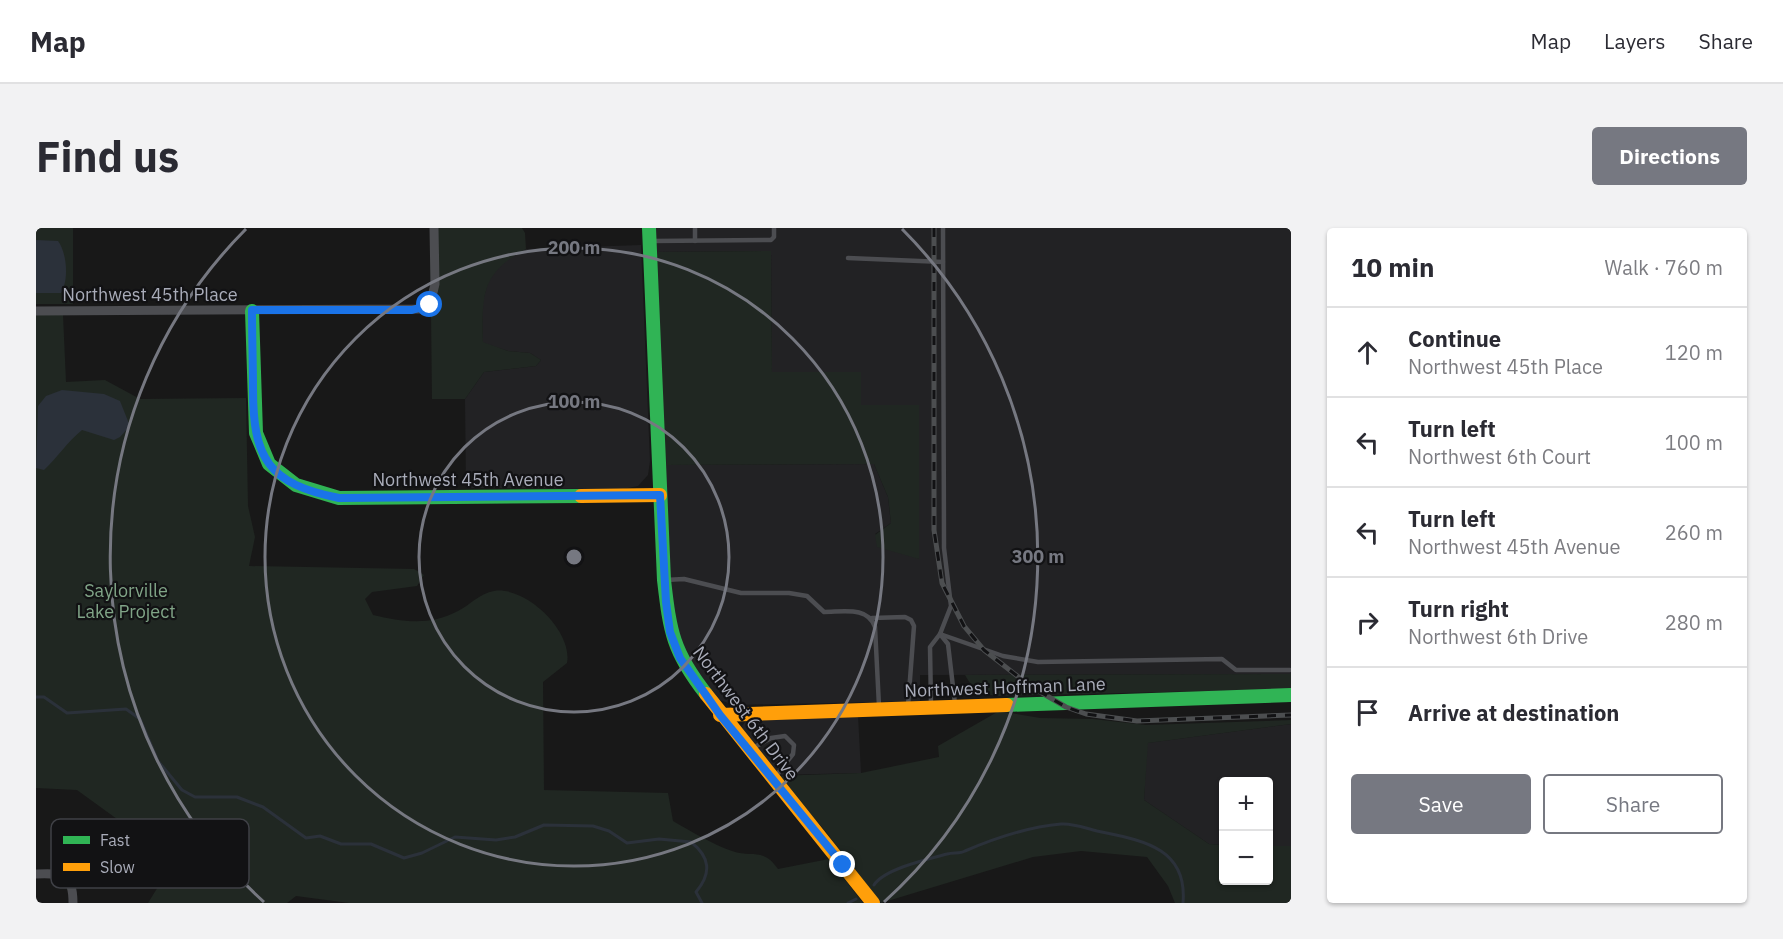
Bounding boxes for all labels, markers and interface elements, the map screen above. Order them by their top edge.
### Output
text: Map [30,23,86,60]
text: Map [1531,27,1571,55]
text: Layers [1604,27,1666,55]
text: Share [1699,27,1753,55]
button: Directions [1592,127,1747,185]
text: Find us [36,129,179,184]
text: 200 m [548,236,600,259]
text: 10 min [1351,250,1435,284]
text: Walk · 760 m [1605,254,1723,281]
street label: Northwest 45th Place [62,283,238,306]
route start [416,291,442,317]
text: Continue [1408,324,1501,353]
icon: ahead [1351,336,1384,369]
text: 120 m [1665,339,1723,366]
text: Northwest 45th Place [1408,353,1603,380]
text: 100 m [548,390,600,413]
text: Turn left [1408,414,1496,443]
icon: left [1351,426,1384,459]
text: 100 m [1665,429,1723,456]
text: Northwest 6th Court [1408,443,1591,470]
street label: Northwest 45th Avenue [372,468,564,491]
text: Turn left [1408,504,1496,533]
icon: left [1351,516,1384,549]
text: 260 m [1665,519,1723,546]
text: Northwest 45th Avenue [1408,533,1621,560]
text: 300 m [1012,545,1064,568]
centre of rings [564,547,584,567]
park label: Saylorville Lake Project [77,579,176,623]
text: Turn right [1408,594,1509,623]
icon: right [1351,606,1384,639]
text: 280 m [1665,609,1723,636]
text: Northwest 6th Drive [1408,623,1588,650]
street label: Northwest 6th Drive [688,641,804,785]
street label: Northwest Hoffman Lane [904,672,1106,702]
icon: arrive [1351,696,1384,729]
text: Arrive at destination [1408,698,1619,727]
button: Save [1351,774,1531,834]
button: Share [1543,774,1723,834]
map controls [1219,777,1273,885]
button: + [1219,777,1273,831]
legend [51,819,249,888]
text: Fast [100,830,130,850]
button: − [1219,831,1273,885]
route end [829,851,855,877]
text: Slow [100,857,135,877]

